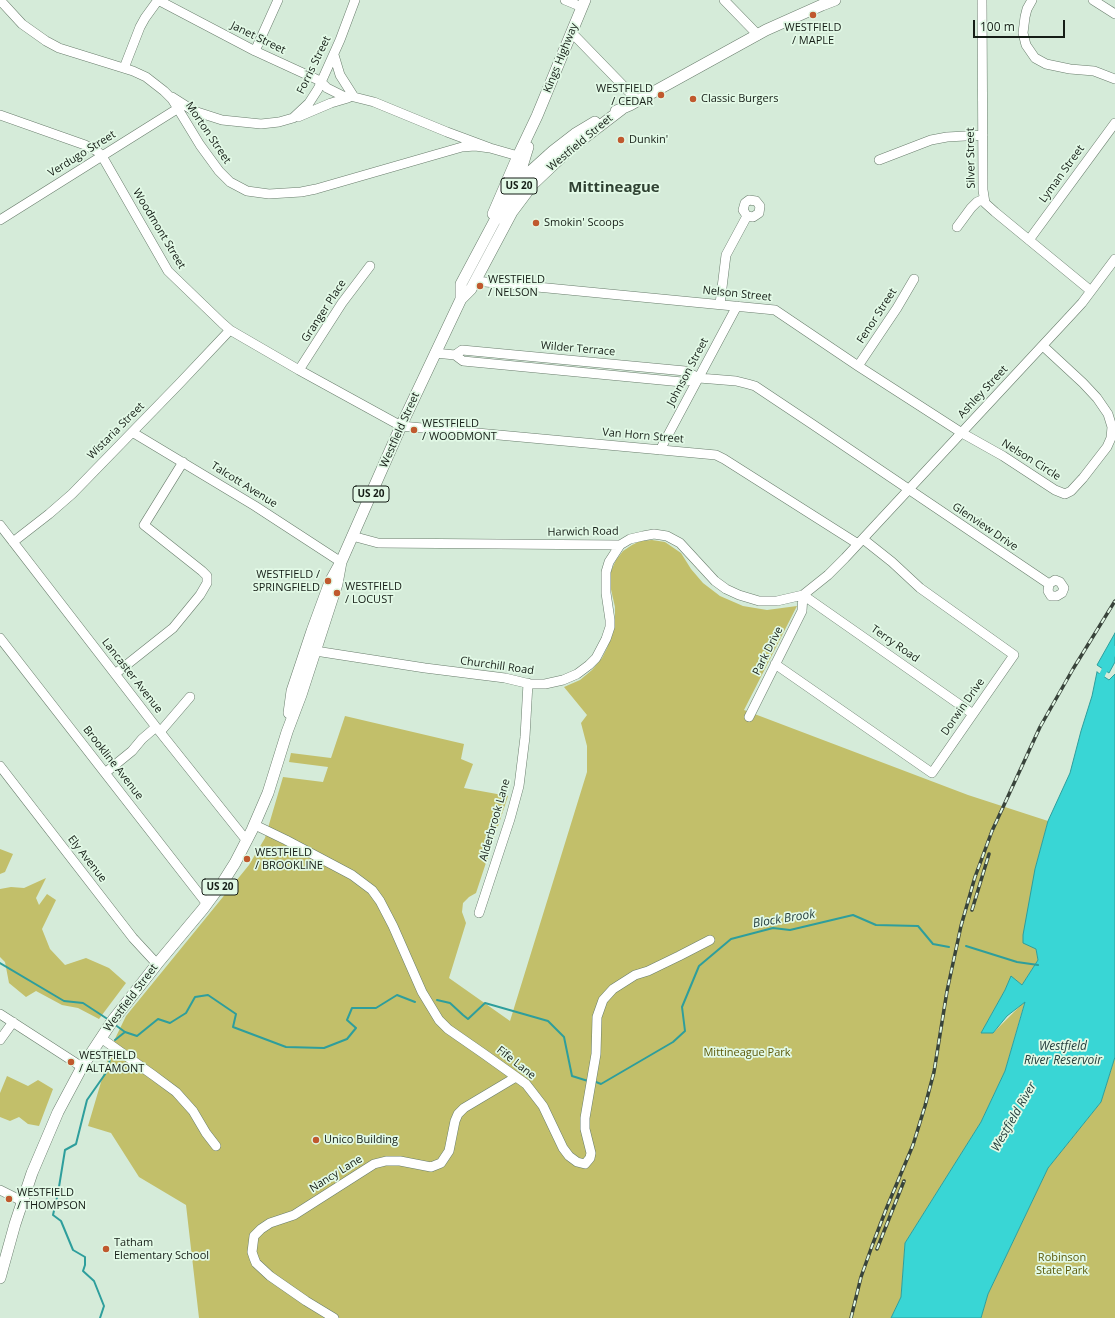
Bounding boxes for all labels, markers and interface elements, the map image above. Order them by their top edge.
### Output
marker: WESTFIELD / MAPLE [808,10,818,20]
scale bar [975,12,1067,38]
text: 100 m [980,18,1015,35]
street label: Janet Street [228,19,288,57]
street label: Kings Highway [541,21,581,95]
place label: WESTFIELD / MAPLE [785,21,841,47]
street label: Forris Street [294,34,334,96]
place label: WESTFIELD / CEDAR [596,82,653,108]
marker: WESTFIELD / CEDAR [656,90,666,100]
place label: Classic Burgers [701,92,778,106]
marker: Classic Burgers [688,94,698,104]
street label: Morton Street [182,100,234,166]
street label: Westfield Street [545,112,615,174]
street label: Silver Street [964,127,978,189]
street label: Verdugo Street [46,128,118,180]
place label: Dunkin' [629,133,668,147]
marker: Dunkin' [616,135,626,145]
street label: Lyman Street [1037,143,1087,205]
road number: US 20 [501,178,537,194]
district label: Mittineague [568,179,660,197]
street label: Woodmont Street [130,187,188,271]
place label: Smokin' Scoops [544,216,624,230]
marker: Smokin' Scoops [531,218,541,228]
place label: WESTFIELD / NELSON [488,273,545,299]
street label: Granger Place [299,277,349,345]
marker: WESTFIELD / NELSON [475,281,485,291]
street label: Nelson Street [702,284,772,304]
street label: Fenor Street [854,286,900,346]
street label: Johnson Street [665,336,711,408]
street label: Wilder Terrace [540,339,616,359]
street label: Ashley Street [955,363,1011,421]
street label: Westfield Street [377,390,423,470]
street label: Wistaria Street [85,400,147,462]
place label: WESTFIELD / WOODMONT [422,417,497,443]
marker: WESTFIELD / WOODMONT [409,425,419,435]
street label: Van Horn Street [602,426,684,446]
street label: Nelson Circle [999,437,1063,483]
street label: Talcott Avenue [208,459,280,511]
road number: US 20 [353,486,389,502]
street label: Glenview Drive [950,500,1020,554]
street label: Harwich Road [547,525,619,539]
place label: WESTFIELD / SPRINGFIELD [253,568,320,594]
marker: WESTFIELD / SPRINGFIELD [323,576,333,586]
place label: WESTFIELD / LOCUST [345,580,402,606]
marker: WESTFIELD / LOCUST [332,588,342,598]
street label: Terry Road [868,623,922,665]
street label: Park Drive [750,624,786,678]
street label: Lancaster Avenue [99,636,165,716]
street label: Churchill Road [459,654,535,678]
street label: Dorwin Drive [938,676,988,738]
street label: Brookline Avenue [80,723,146,803]
street label: Alderbrook Lane [477,777,513,863]
street label: Ely Avenue [65,833,109,885]
place label: WESTFIELD / BROOKLINE [255,846,323,872]
marker: WESTFIELD / BROOKLINE [242,854,252,864]
road number: US 20 [202,879,238,895]
water label: Block Brook [752,907,816,931]
street label: Westfield Street [101,962,161,1034]
water label: Westfield River Reservoir [1024,1040,1102,1068]
street label: Fife Lane [494,1044,538,1082]
park label: Mittineague Park [703,1046,791,1060]
place label: WESTFIELD / ALTAMONT [79,1049,144,1075]
marker: WESTFIELD / ALTAMONT [66,1057,76,1067]
water label: Westfield River [988,1080,1040,1154]
place label: Unico Building [324,1133,398,1147]
marker: Unico Building [311,1135,321,1145]
street label: Nancy Lane [307,1153,365,1195]
place label: WESTFIELD / THOMPSON [17,1186,86,1212]
marker: WESTFIELD / THOMPSON [4,1194,14,1204]
place label: Tatham Elementary School [114,1236,209,1262]
marker: Tatham Elementary School [101,1244,111,1254]
park label: Robinson State Park [1036,1251,1088,1277]

